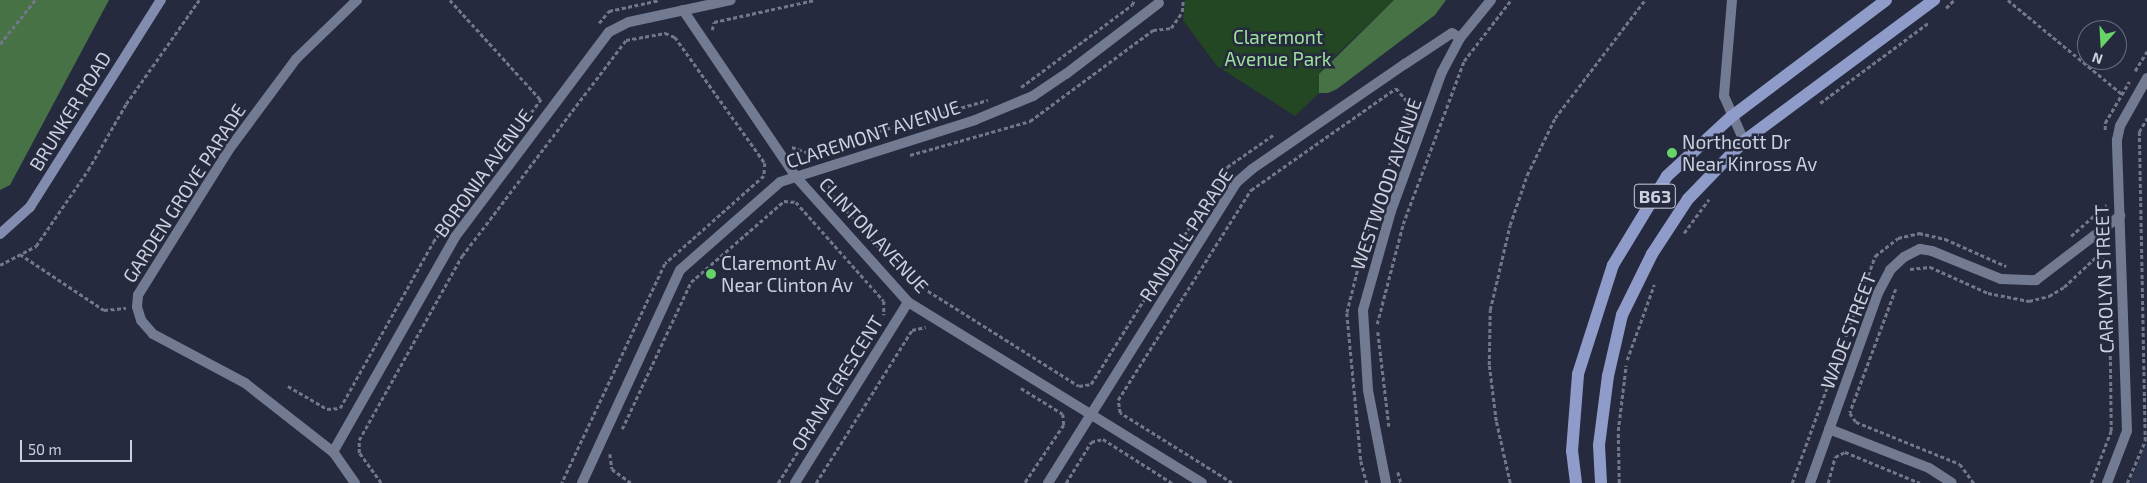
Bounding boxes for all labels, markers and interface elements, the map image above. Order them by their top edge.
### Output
north arrow [2077,20,2127,70]
park label: Claremont Avenue Park [1225,26,1331,70]
street label: BRUNKER ROAD [24,47,116,175]
text: N [2090,49,2105,68]
street label: CLAREMONT AVENUE [783,95,963,173]
street label: WESTWOOD AVENUE [1346,95,1426,273]
street label: GARDEN GROVE PARADE [118,99,250,287]
street label: BORONIA AVENUE [429,104,537,242]
place label: Northcott Dr Near Kinross Av [1682,131,1818,175]
marker: Northcott Dr Near Kinross Av [1666,147,1678,159]
street label: RANDALL PARADE [1134,164,1238,306]
street label: CLINTON AVENUE [814,172,934,298]
road number: B63 [1634,180,1676,212]
street label: CAROLYN STREET [2090,204,2118,354]
place label: Claremont Av Near Clinton Av [721,252,854,296]
marker: Claremont Av Near Clinton Av [705,268,717,280]
street label: WADE STREET [1815,270,1881,392]
street label: ORANA CRESCENT [786,311,888,455]
scale bar [22,430,135,462]
text: 50 m [28,440,62,458]

